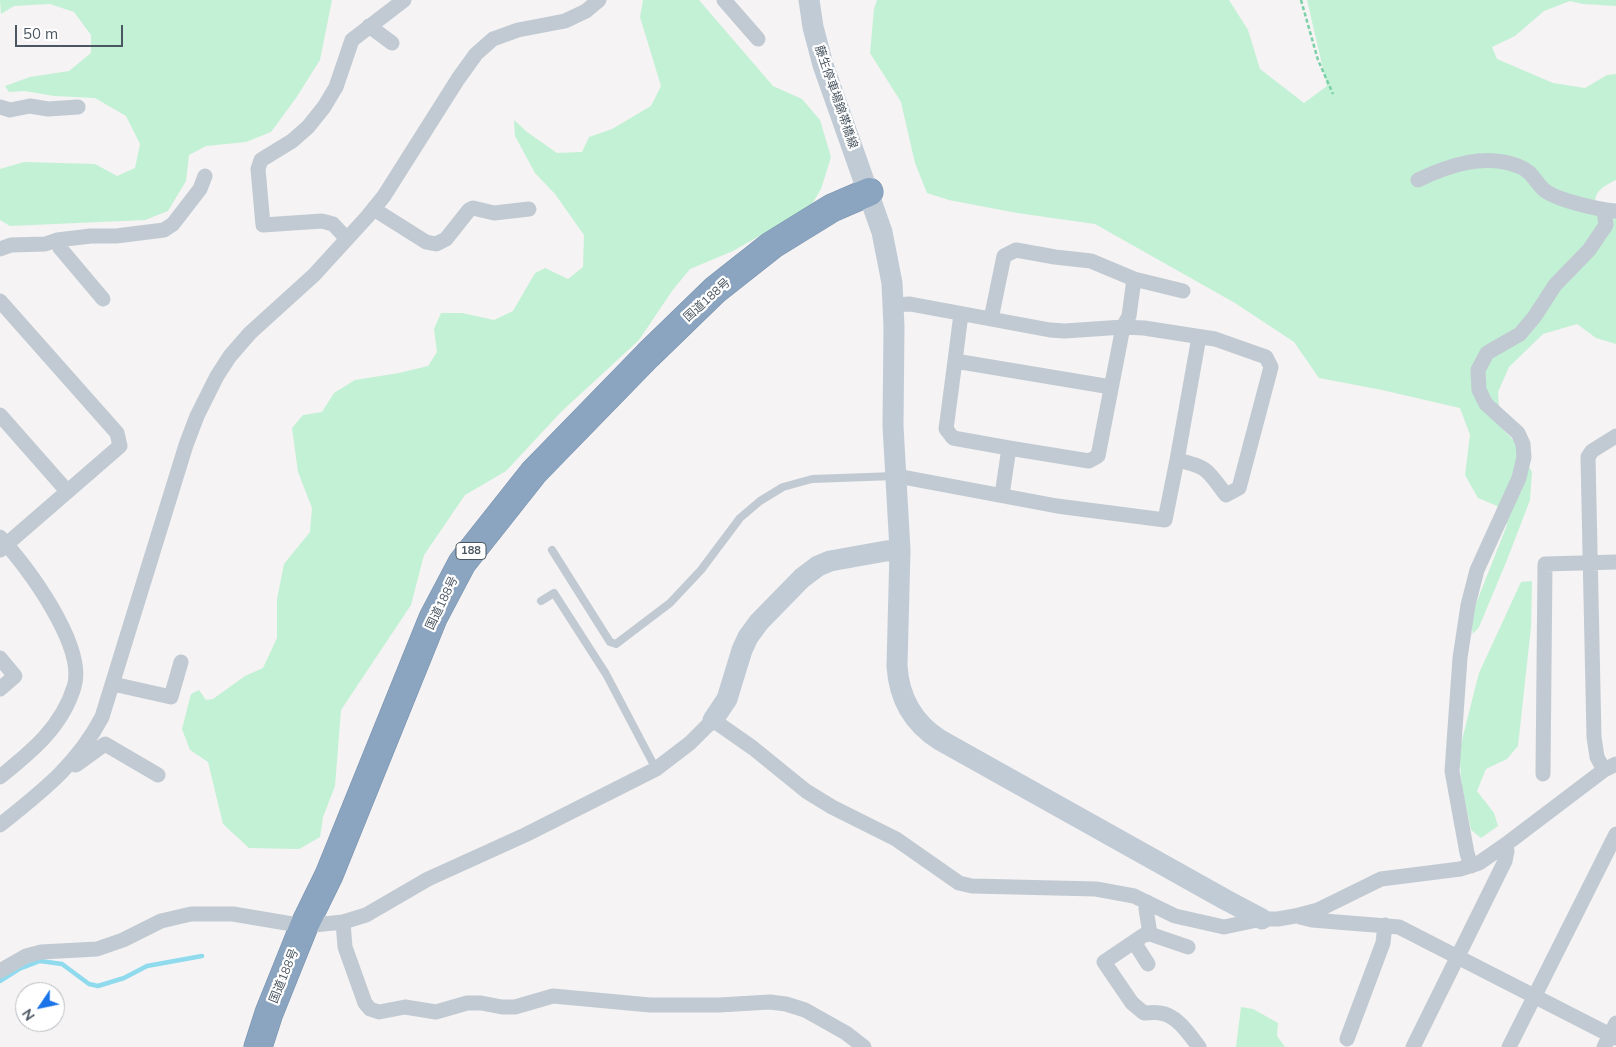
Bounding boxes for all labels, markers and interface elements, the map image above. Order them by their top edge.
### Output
scale bar [18,15,125,47]
text: 50 m [23,24,58,43]
street label: 藤生停車場錦帯橋線 [812,44,860,150]
street label: 国道188号 [681,275,733,325]
road number: 188 [456,542,486,560]
street label: 国道188号 [423,574,461,632]
street label: 国道188号 [267,947,301,1005]
north arrow [15,982,65,1032]
text: N [18,1005,39,1024]

